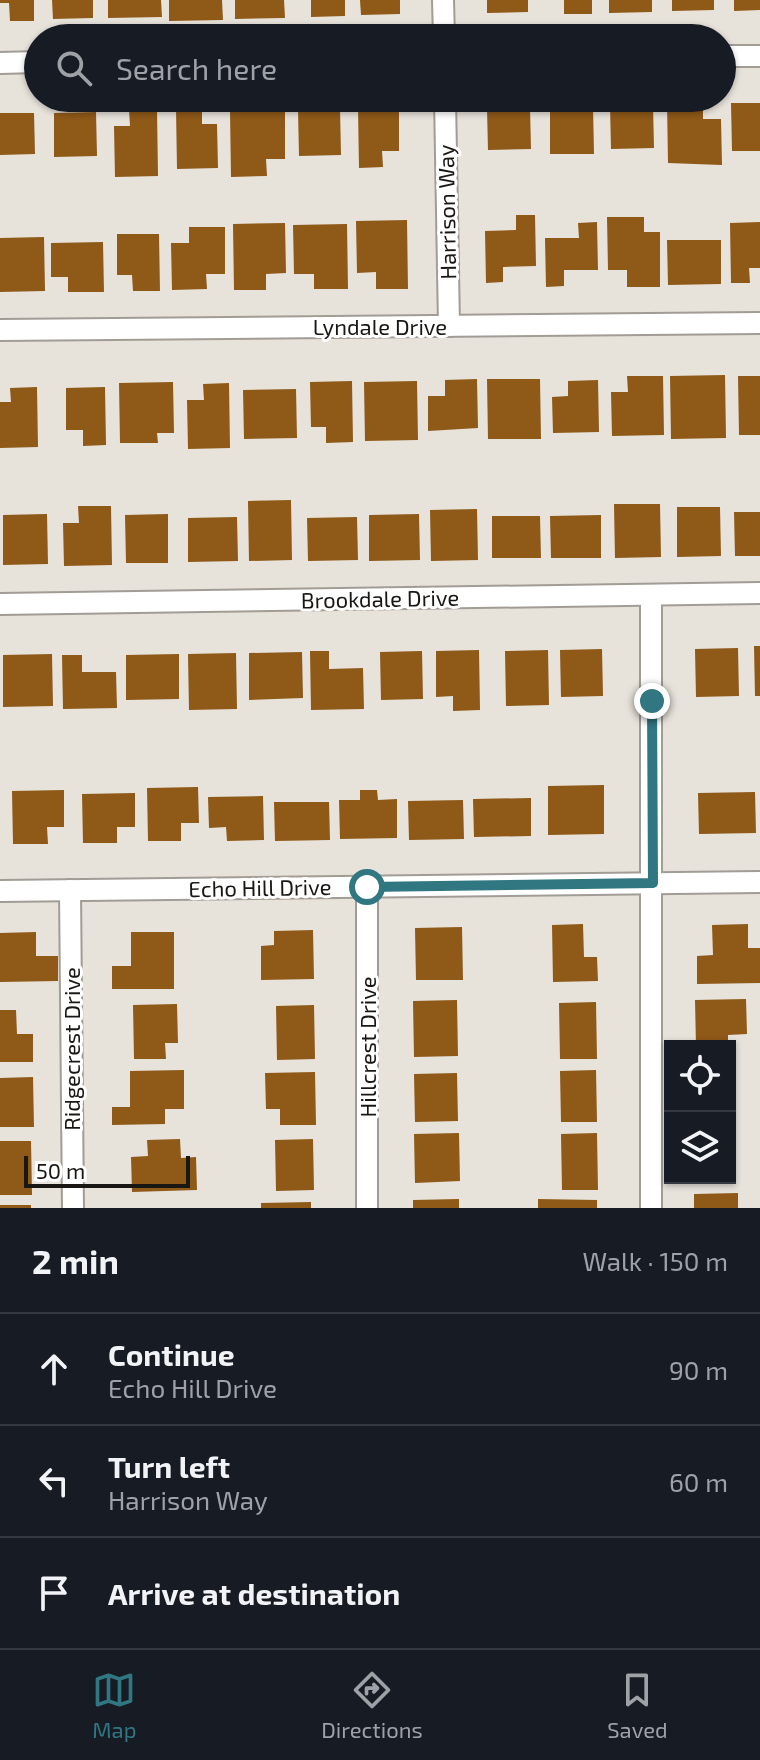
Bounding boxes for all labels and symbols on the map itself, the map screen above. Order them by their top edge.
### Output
street label: Harrison Way [432,144,460,280]
street label: Lyndale Drive [313,313,447,339]
street label: Brookdale Drive [301,584,459,612]
route end [634,683,670,719]
route start [349,869,385,905]
street label: Echo Hill Drive [188,873,332,901]
street label: Ridgecrest Drive [58,967,84,1131]
street label: Hillcrest Drive [354,976,380,1118]
scale bar [24,1152,190,1188]

